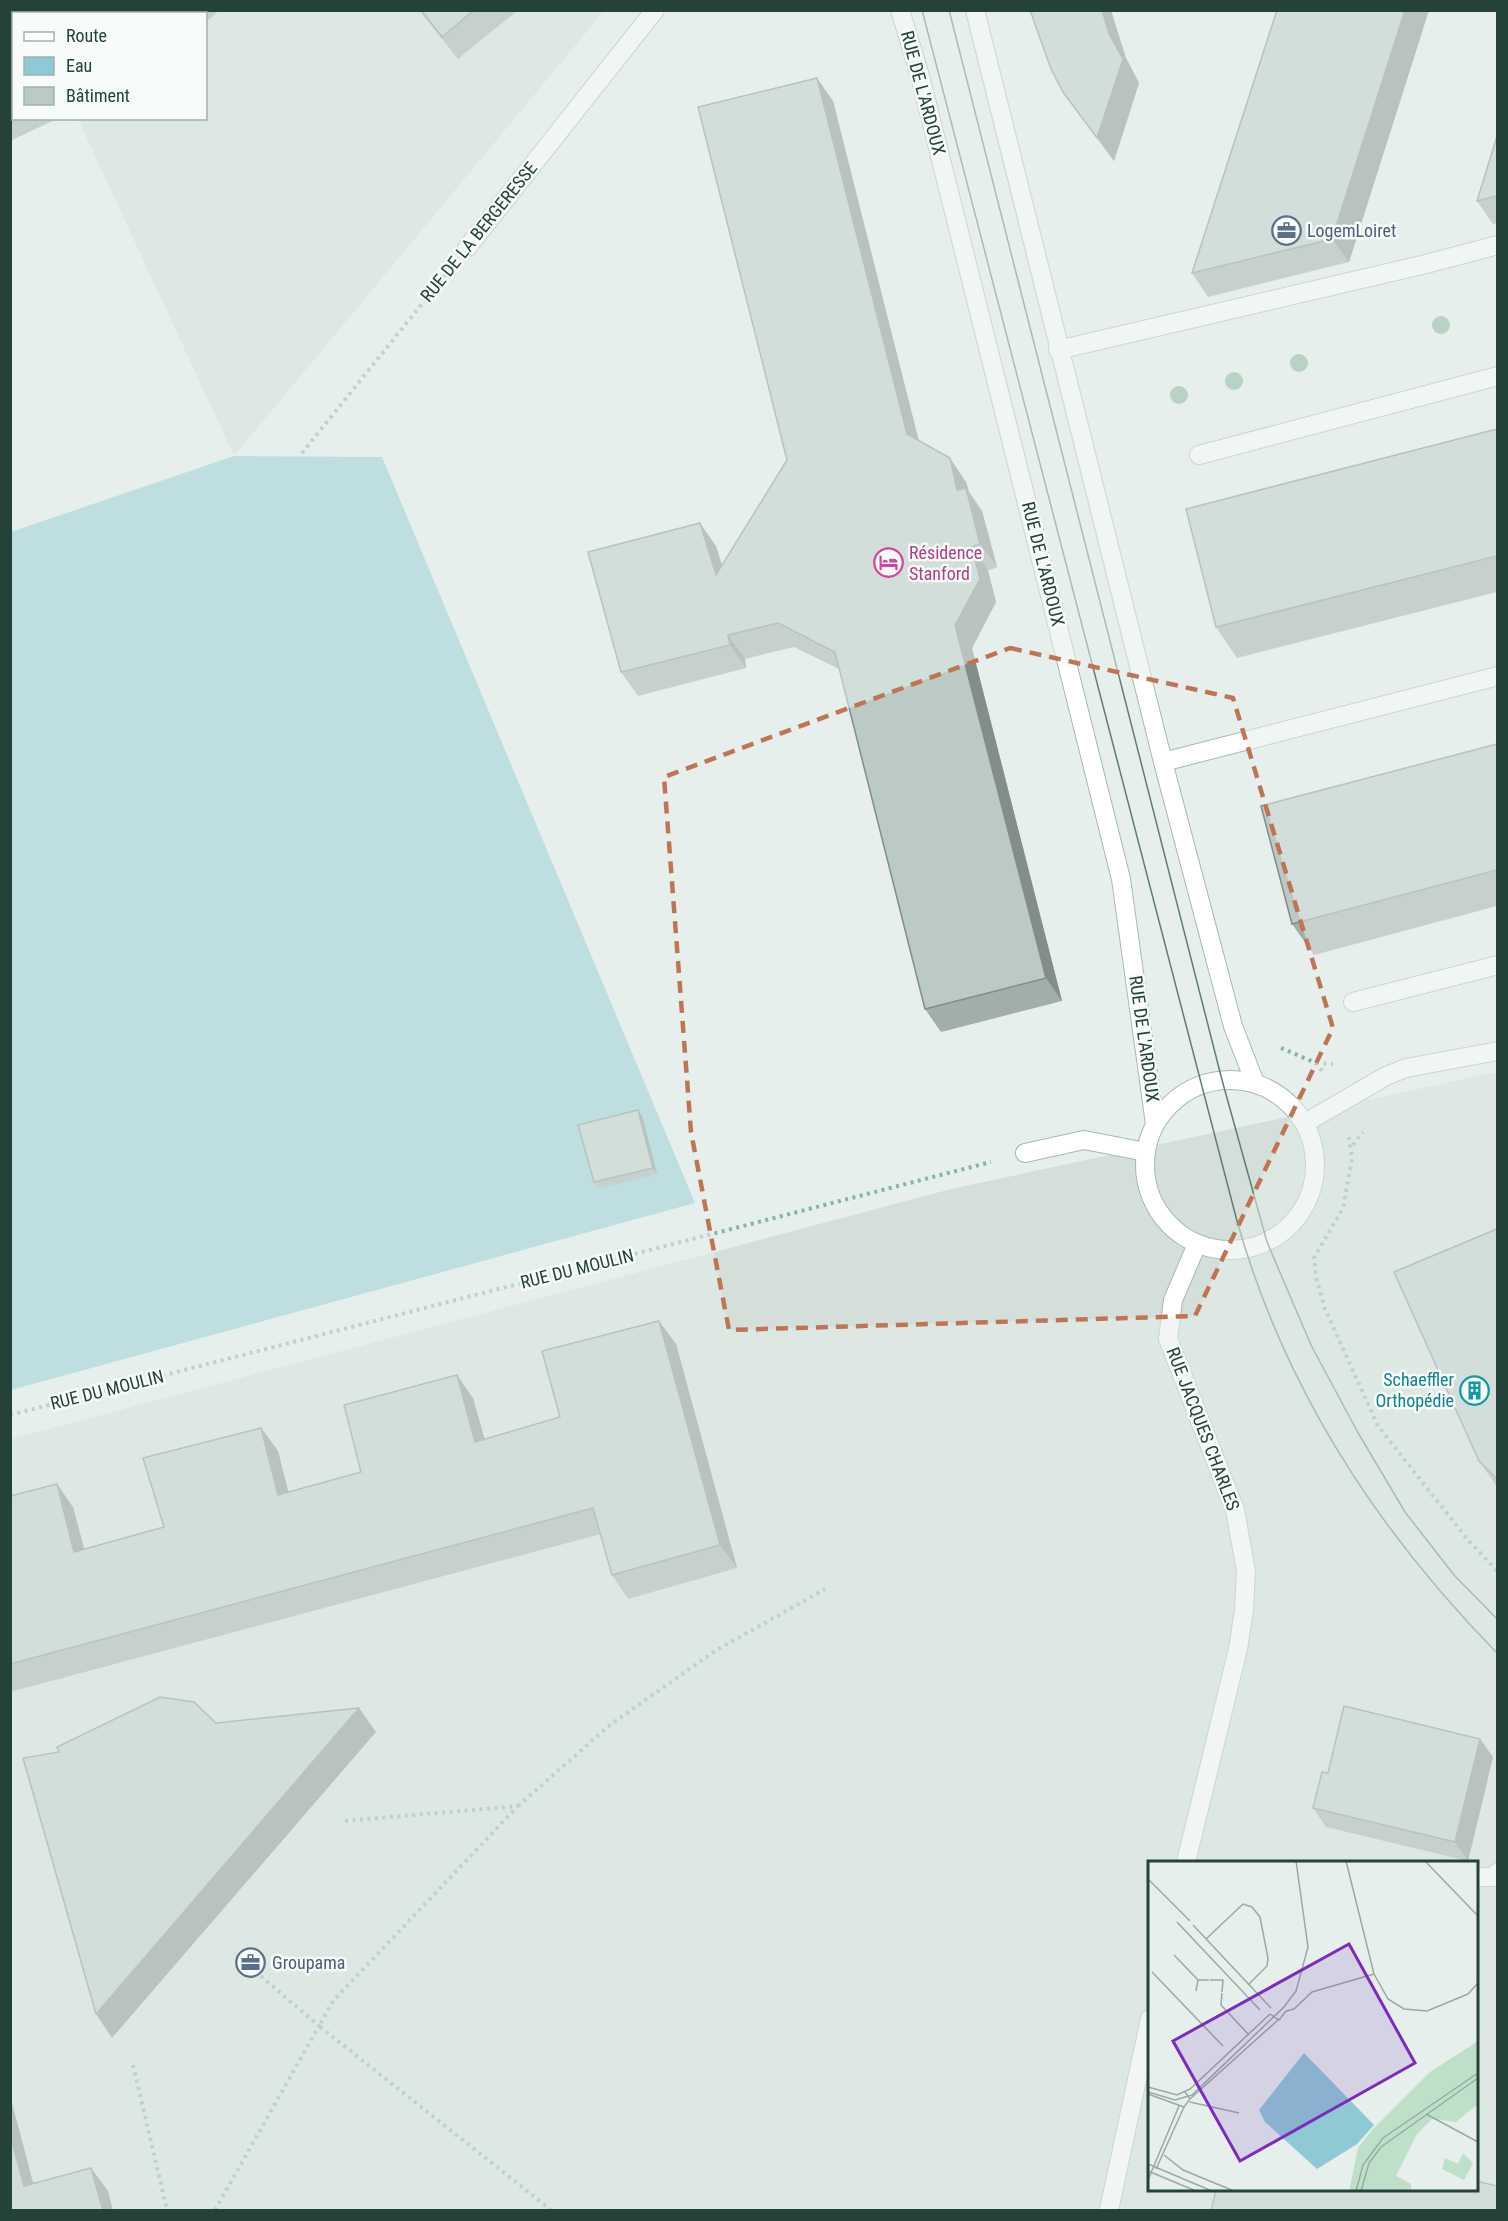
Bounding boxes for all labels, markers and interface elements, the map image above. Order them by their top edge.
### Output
legend [12,12,207,120]
text: Route [66,25,107,46]
street label: RUE DE L'ARDOUX [897,28,950,157]
text: Eau [66,55,92,76]
text: Bâtiment [66,85,130,106]
street label: RUE DE LA BERGERESSE [416,158,541,306]
office icon: LogemLoiret [1270,215,1302,247]
place label: LogemLoiret [1307,220,1396,241]
street label: RUE DE L'ARDOUX [1018,499,1069,628]
place label: Résidence Stanford [909,542,982,584]
hotel icon: Résidence Stanford [872,547,904,579]
street label: RUE DE L'ARDOUX [1125,974,1164,1104]
street label: RUE DU MOULIN [518,1244,636,1293]
street label: RUE JACQUES CHARLES [1163,1344,1244,1514]
street label: RUE DU MOULIN [48,1365,166,1414]
place label: Schaeffler Orthopédie [1375,1369,1455,1411]
building icon: Schaeffler Orthopédie [1459,1374,1491,1406]
inset map [1148,1861,1478,2191]
office icon: Groupama [235,1947,267,1979]
place label: Groupama [272,1952,345,1973]

